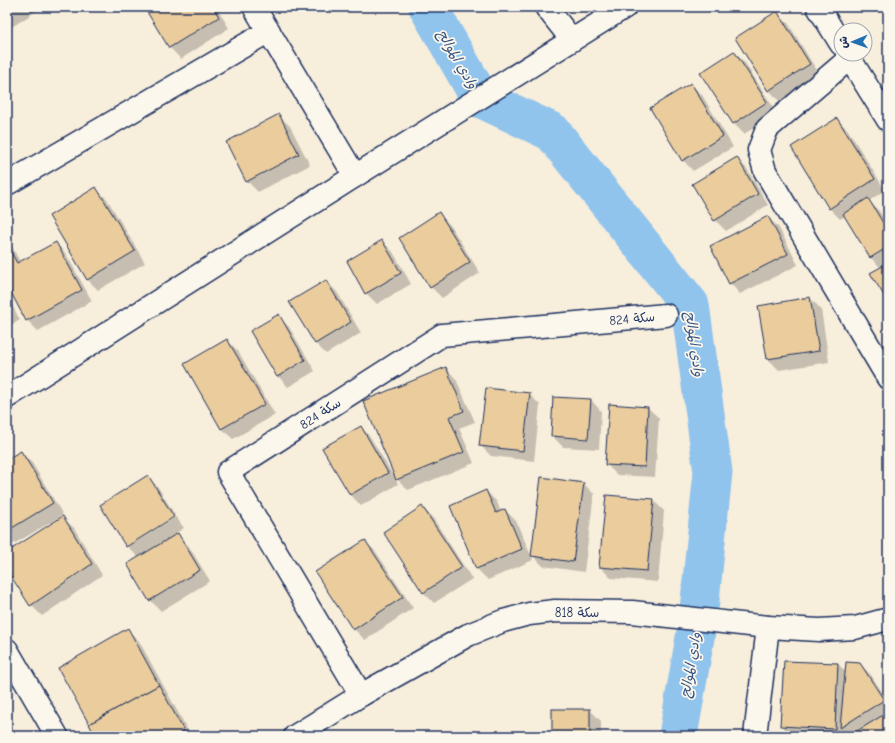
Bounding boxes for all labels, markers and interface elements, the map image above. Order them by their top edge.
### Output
north arrow [833,22,873,62]
water label: وادي الموالح [432,27,482,93]
text: ش [837,36,850,49]
street label: سكة 824 [609,309,655,328]
water label: وادي الموالح [680,310,708,379]
street label: سكة 824 [297,395,344,432]
street label: سكة 818 [555,605,599,620]
water label: وادي الموالح [676,631,707,699]

